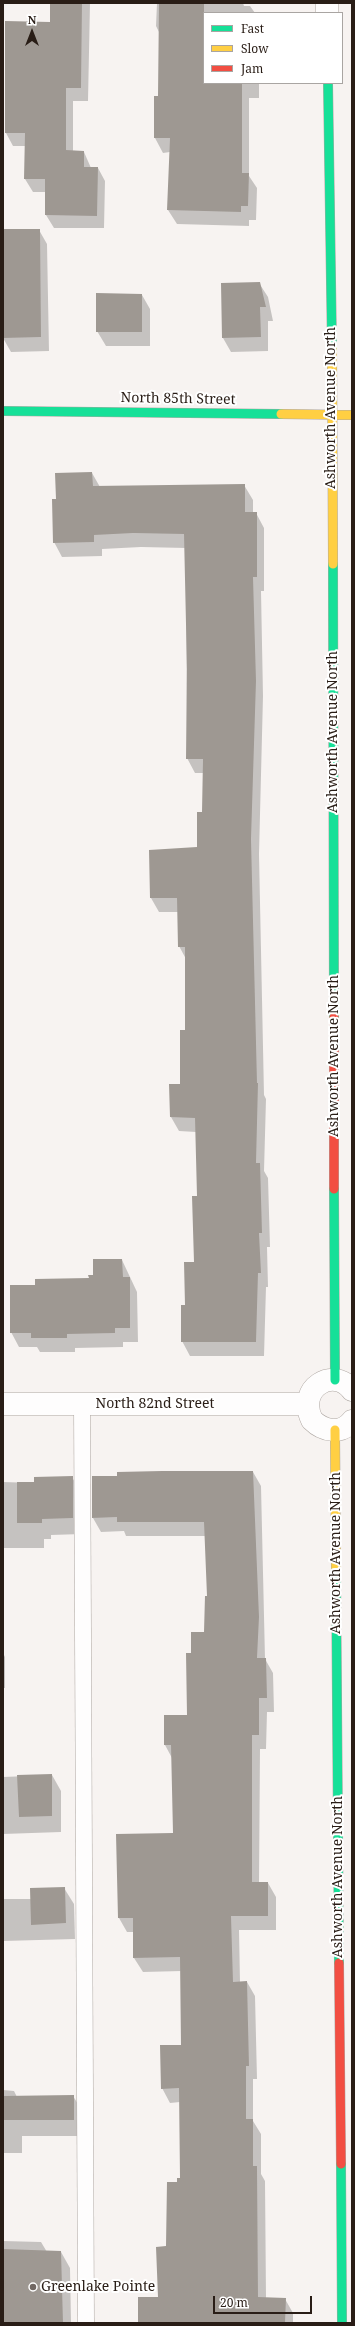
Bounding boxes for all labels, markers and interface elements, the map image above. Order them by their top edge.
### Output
north arrow [12,12,52,52]
text: N [28,12,36,27]
legend [203,12,343,84]
text: Fast [241,20,264,37]
text: Slow [241,40,269,57]
text: Jam [241,60,263,77]
street label: Ashworth Avenue North [323,327,339,489]
street label: North 85th Street [120,390,236,408]
street label: Ashworth Avenue North [325,651,341,813]
street label: Ashworth Avenue North [326,975,342,1137]
street label: North 82nd Street [96,1396,214,1412]
street label: Ashworth Avenue North [328,1472,344,1634]
street label: Ashworth Avenue North [330,1796,346,1958]
place label: Greenlake Pointe [41,2279,155,2295]
marker: Greenlake Pointe [28,2282,38,2292]
scale bar [215,2288,314,2314]
text: 20 m [220,2294,248,2311]

